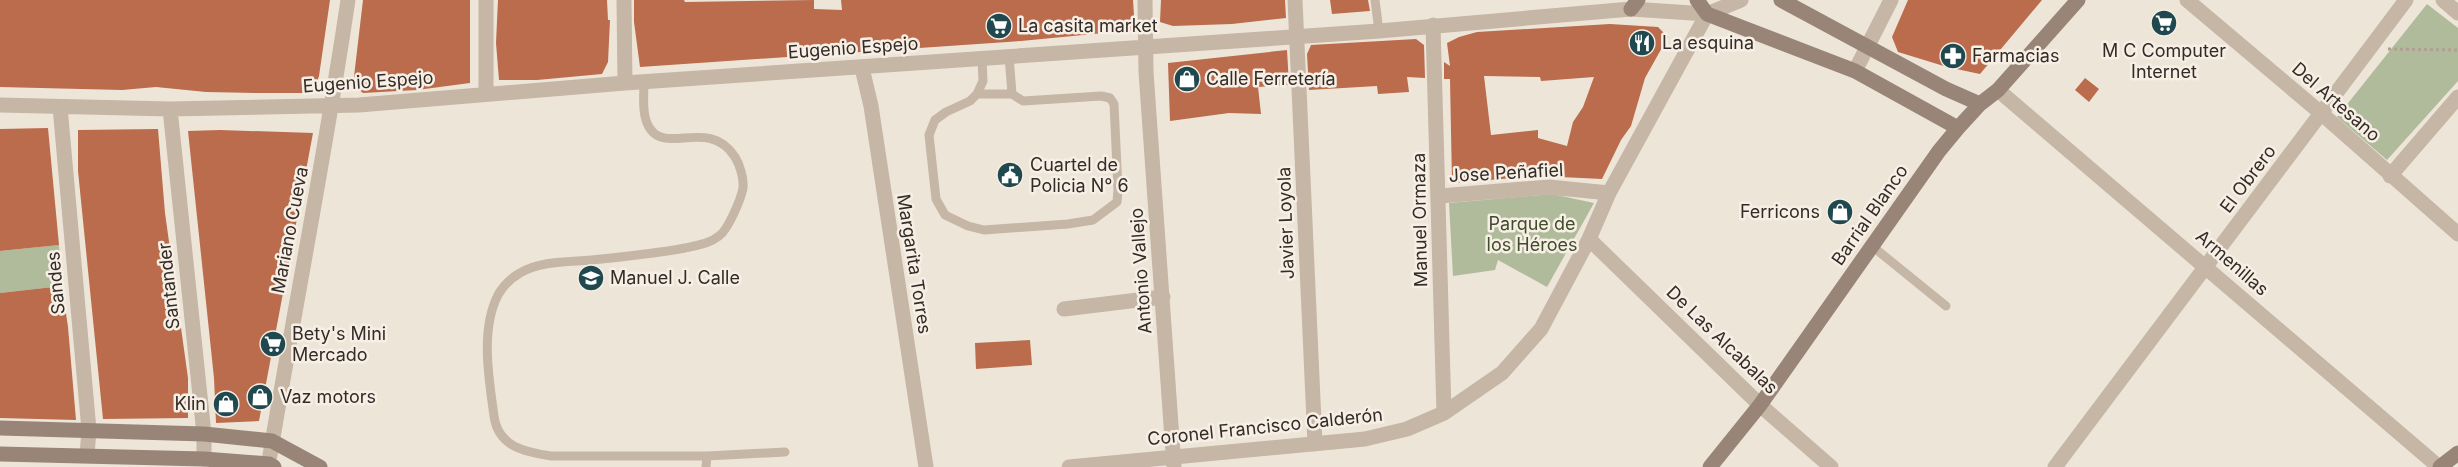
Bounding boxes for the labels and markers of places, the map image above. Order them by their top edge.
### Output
supermarket icon: M C Computer Internet [2149,8,2179,38]
supermarket icon: La casita market [984,11,1014,41]
place label: La casita market [1018,15,1158,36]
restaurant icon: La esquina [1627,28,1657,58]
place label: La esquina [1662,32,1754,53]
place label: M C Computer Internet [2102,40,2226,82]
pharmacy icon: Farmacias [1938,41,1968,71]
place label: Farmacias [1972,45,2059,66]
shop icon: Calle Ferretería [1172,64,1202,94]
place label: Calle Ferretería [1206,68,1336,89]
place label: Cuartel de Policia N° 6 [1030,154,1129,196]
public building icon: Cuartel de Policia N° 6 [995,160,1025,190]
shop icon: Ferricons [1825,197,1855,227]
place label: Ferricons [1740,201,1820,222]
school or university icon: Manuel J. Calle [576,263,606,293]
place label: Manuel J. Calle [610,267,740,288]
place label: Bety's Mini Mercado [292,323,386,365]
supermarket icon: Bety's Mini Mercado [258,329,288,359]
shop icon: Vaz motors [245,382,275,412]
place label: Vaz motors [280,386,376,407]
shop icon: Klin [211,389,241,419]
place label: Klin [175,393,206,414]

